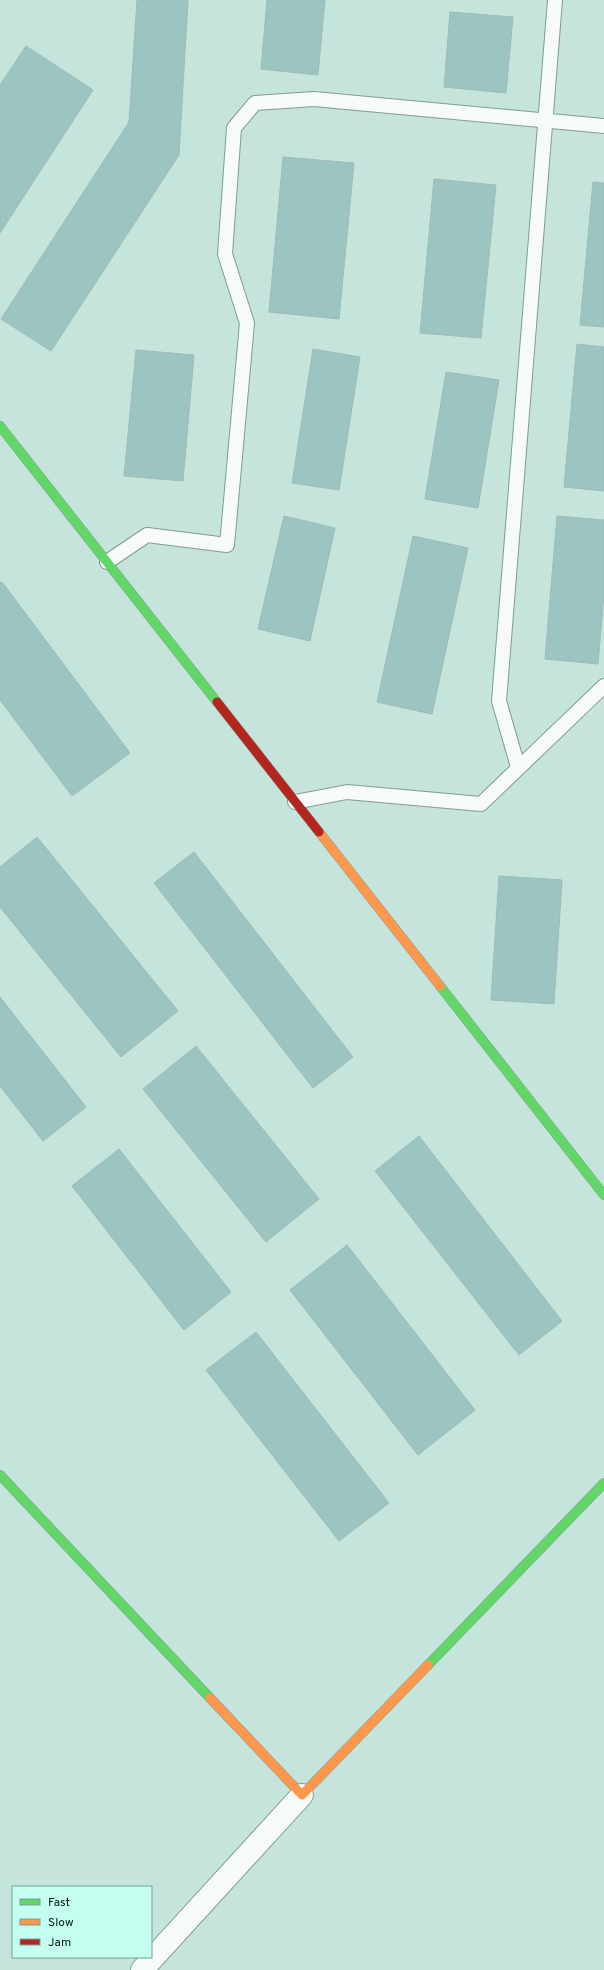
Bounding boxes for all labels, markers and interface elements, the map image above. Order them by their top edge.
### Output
legend [12,1886,152,1958]
text: Fast [48,1895,70,1911]
text: Slow [48,1915,74,1931]
text: Jam [48,1935,71,1951]

